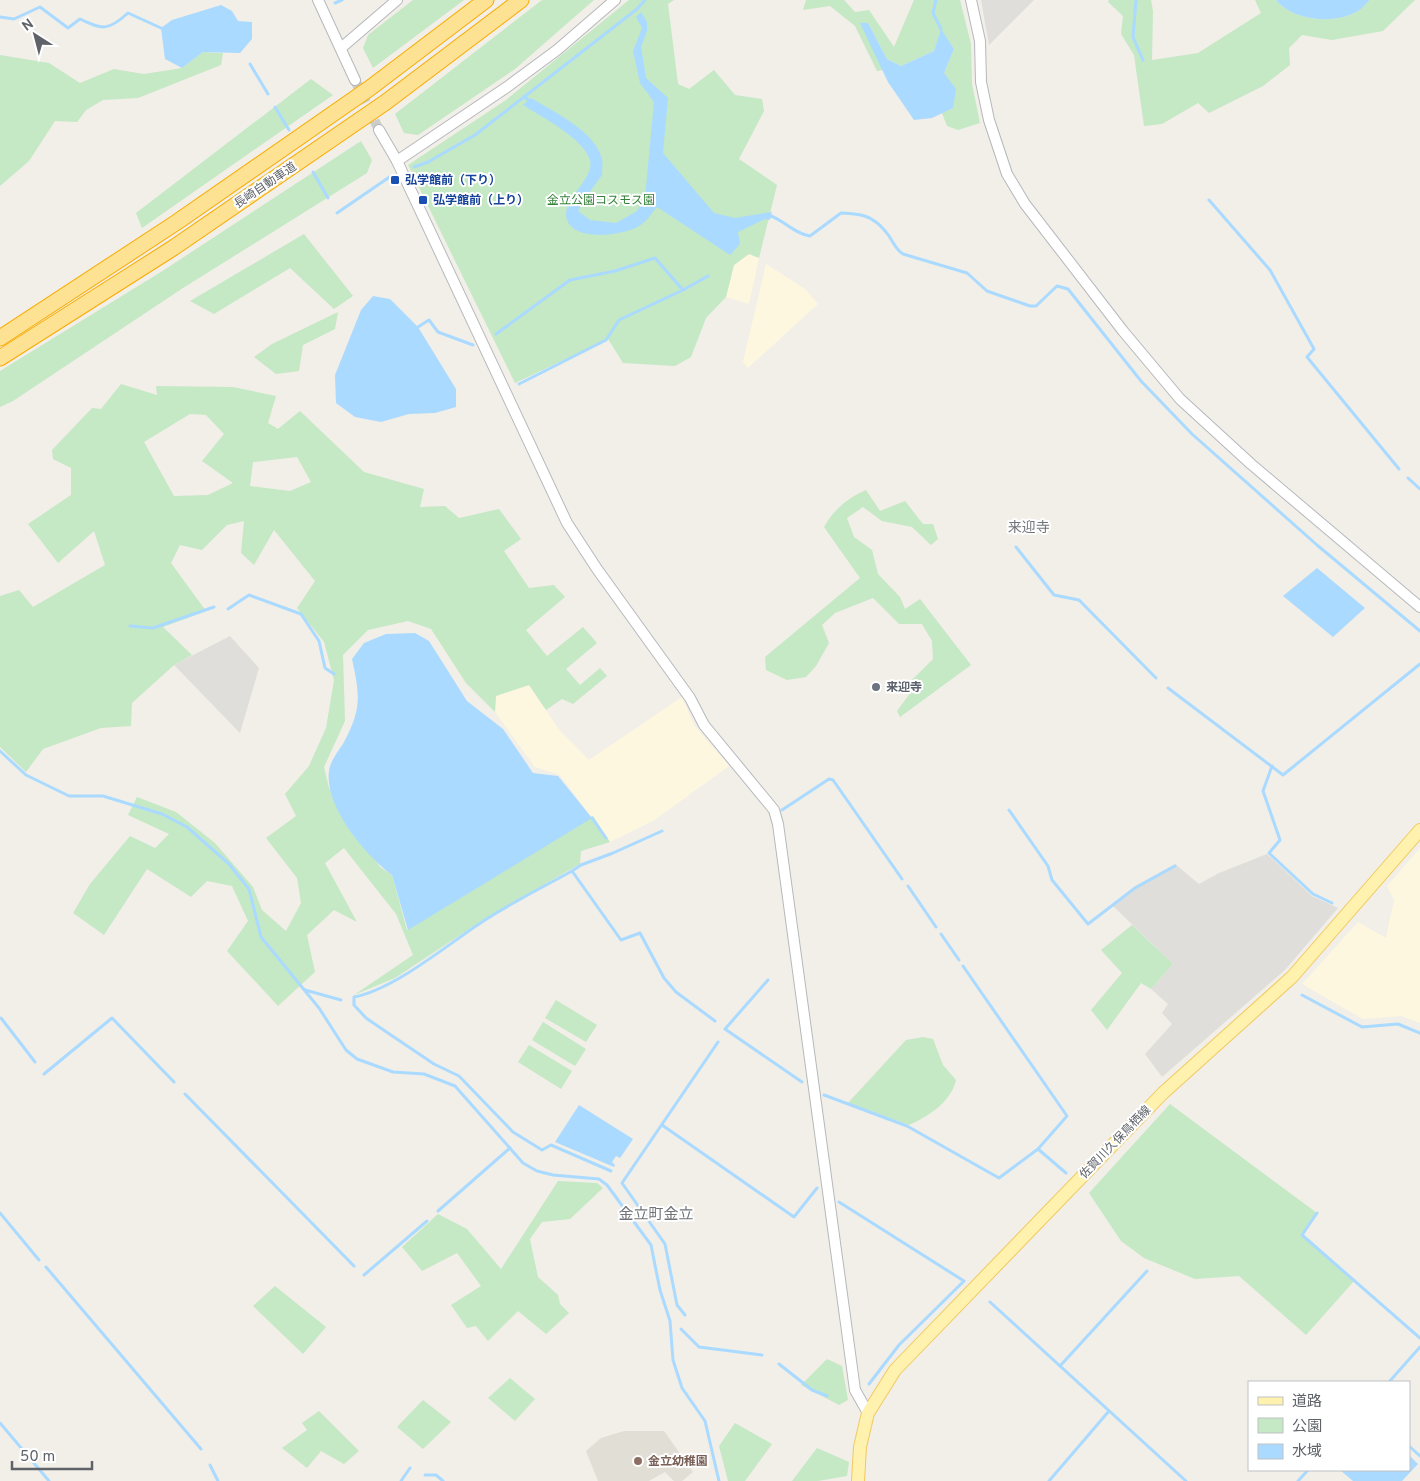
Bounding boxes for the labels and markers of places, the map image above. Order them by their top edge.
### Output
place label: 弘学館前（下り） [405,173,501,189]
marker: 弘学館前（下り） [389,174,401,186]
place label: 弘学館前（上り） [433,193,529,209]
marker: 弘学館前（上り） [417,194,429,206]
place label: 来迎寺 [886,680,922,696]
marker: 来迎寺 [870,681,882,693]
place label: 金立幼稚園 [648,1454,708,1470]
marker: 金立幼稚園 [632,1455,644,1467]

